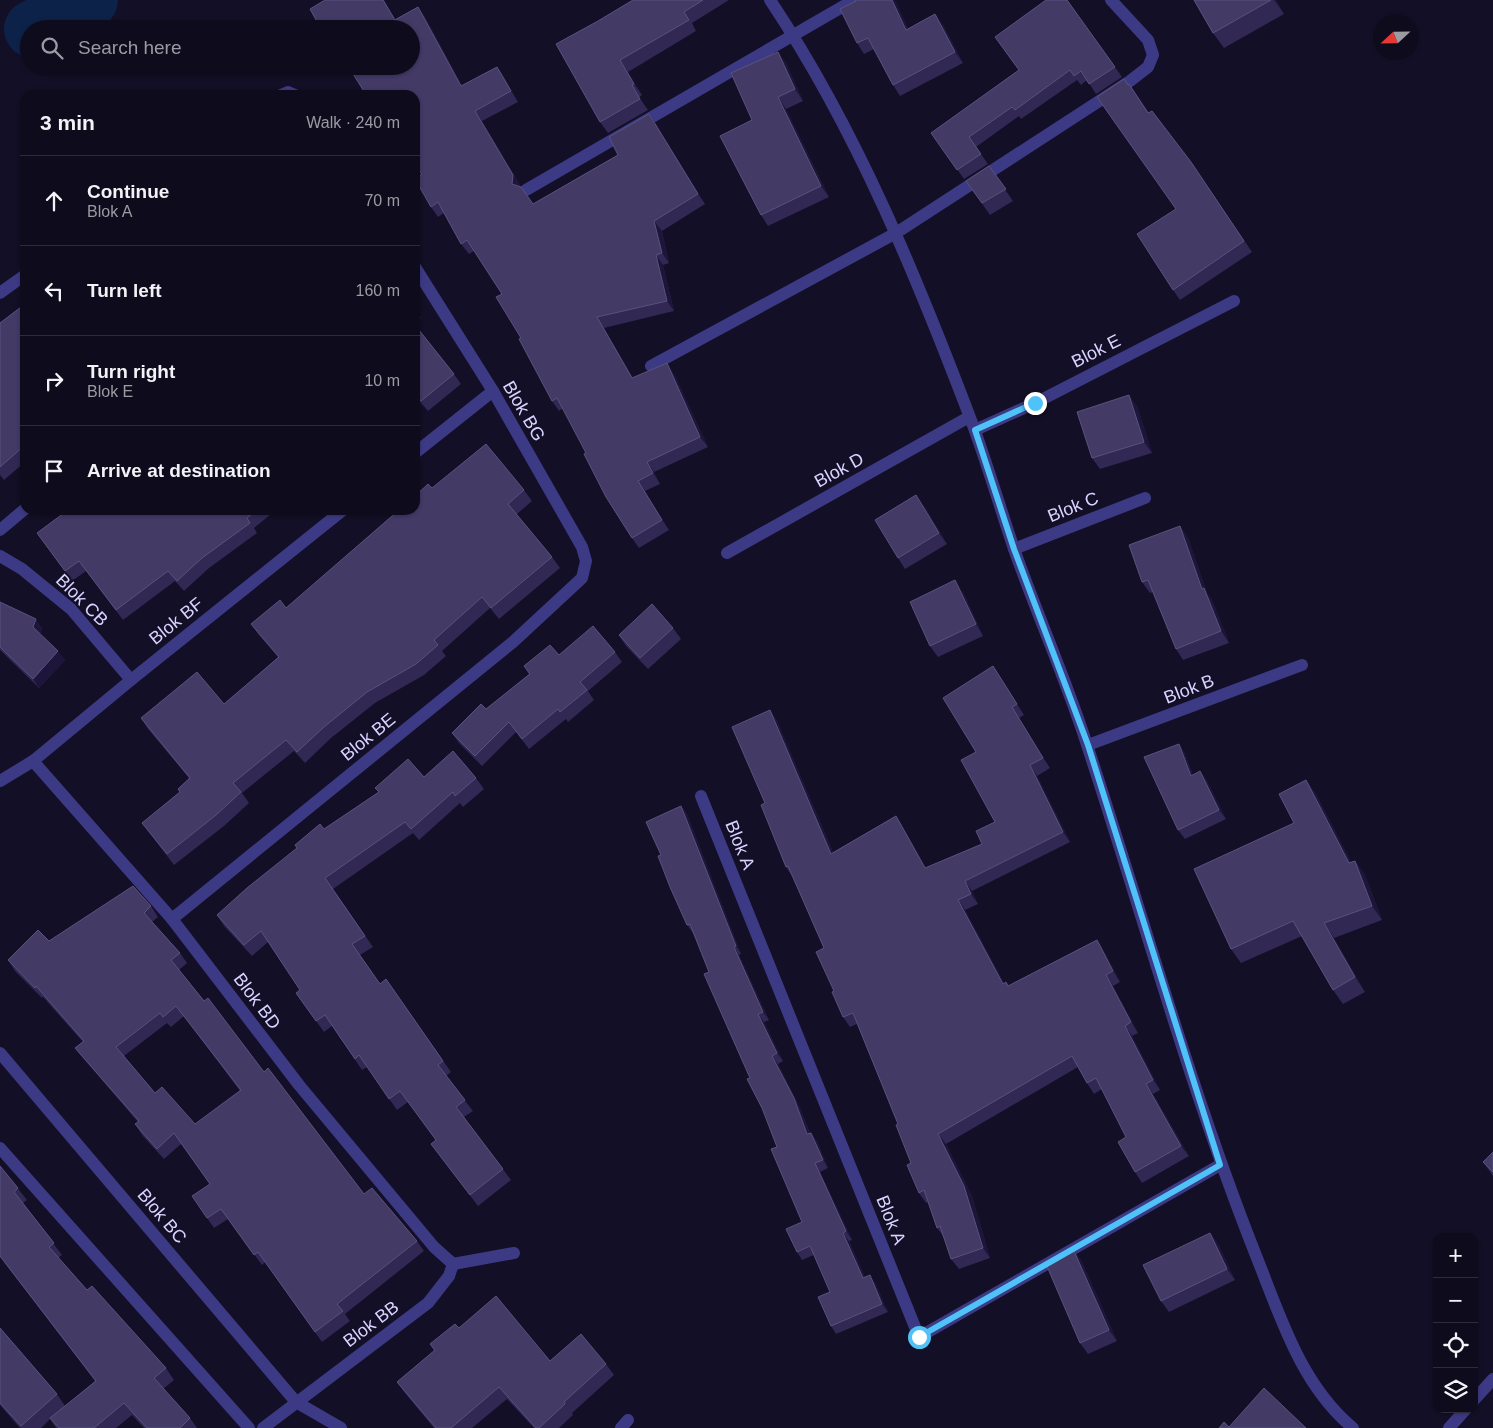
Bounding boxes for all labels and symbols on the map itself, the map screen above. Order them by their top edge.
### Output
north arrow [1373,15,1418,60]
street label: Blok E [1068,330,1124,372]
street label: Blok BG [499,377,549,445]
route end [1024,392,1047,415]
street label: Blok D [811,448,867,492]
street label: Blok C [1045,488,1101,526]
street label: Blok CB [52,570,112,630]
street label: Blok BF [145,593,207,649]
street label: Blok B [1161,670,1217,708]
street label: Blok BE [337,709,399,765]
street label: Blok A [721,818,759,872]
street label: Blok BD [229,969,285,1033]
street label: Blok BC [133,1185,191,1247]
street label: Blok A [872,1193,910,1247]
street label: Blok BB [339,1297,403,1351]
route start [908,1326,931,1349]

